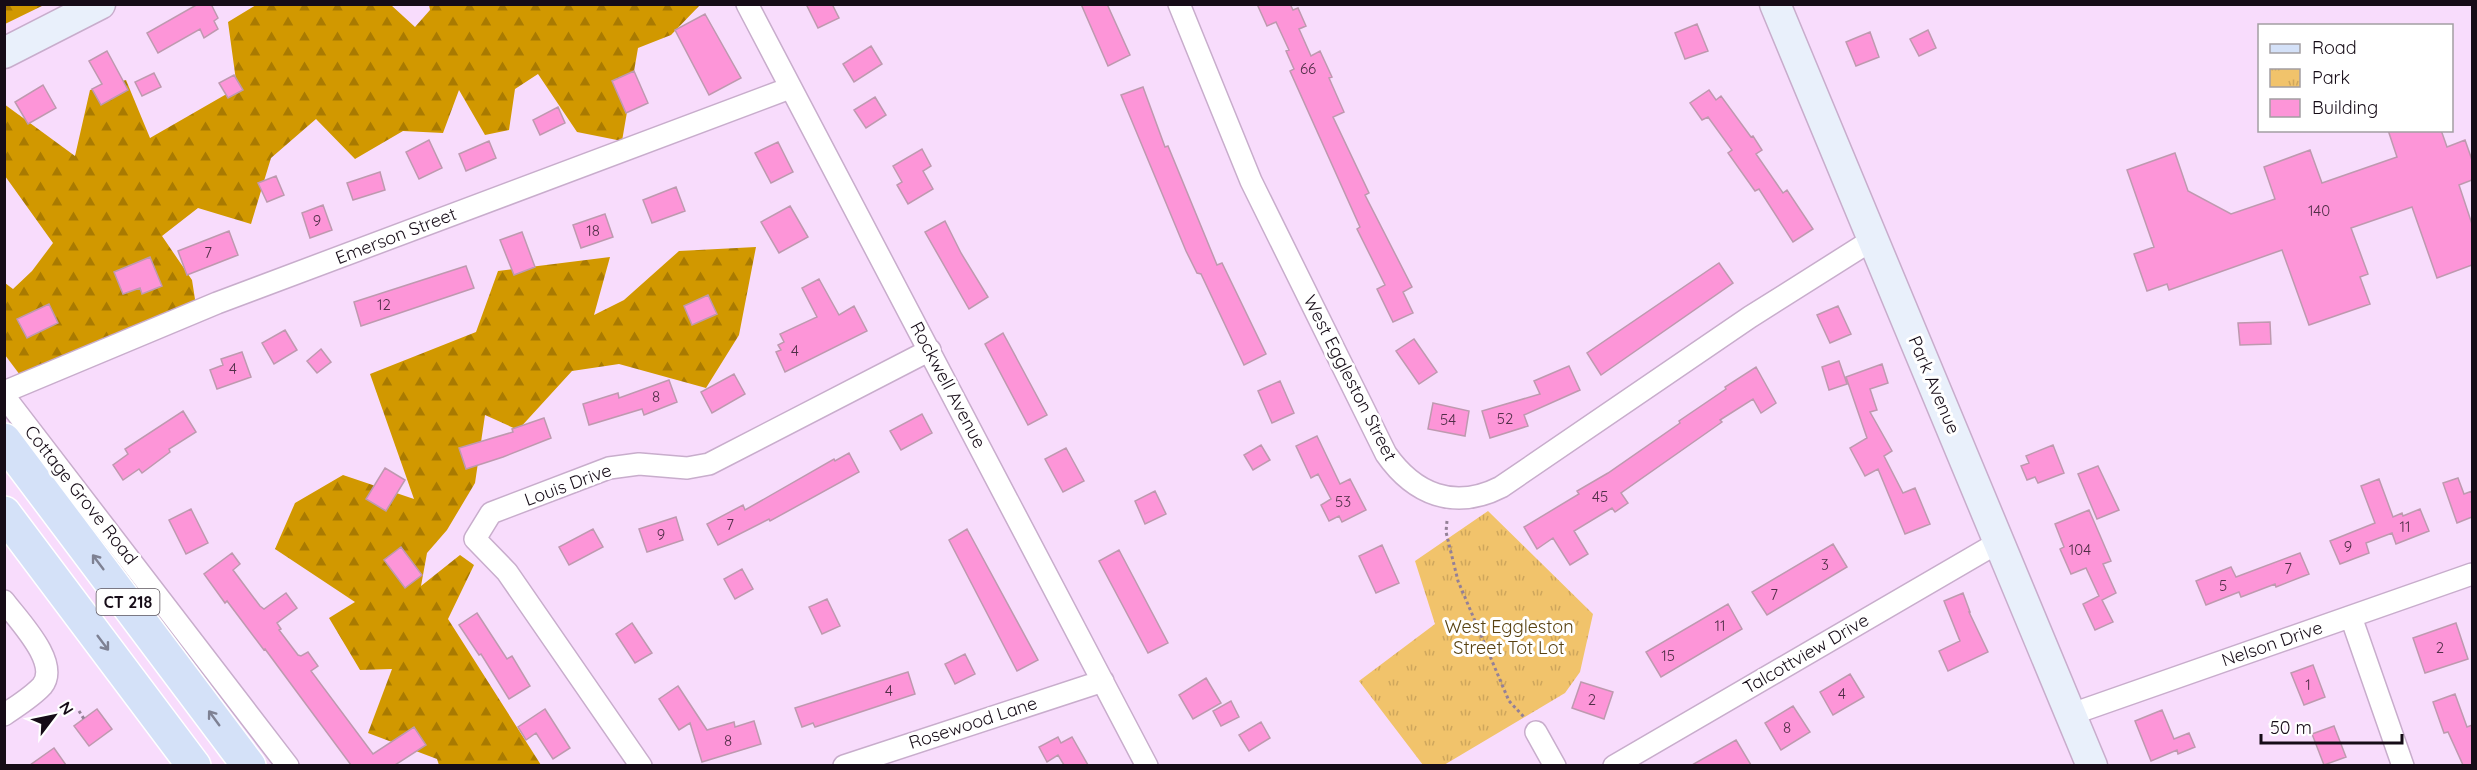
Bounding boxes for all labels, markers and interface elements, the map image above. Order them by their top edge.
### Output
legend [2258,24,2453,132]
text: Road [2312,36,2357,59]
house number: 66 [1300,59,1316,78]
text: Park [2312,66,2350,89]
text: Building [2312,96,2378,119]
house number: 140 [2308,201,2330,220]
street label: Emerson Street [332,202,459,269]
house number: 9 [313,211,321,230]
house number: 18 [586,221,600,240]
house number: 7 [204,243,212,262]
street label: West Eggleston Street [1299,291,1402,465]
house number: 12 [377,295,391,314]
street label: Rockwell Avenue [905,317,992,452]
street label: Park Avenue [1903,332,1965,437]
house number: 4 [791,341,799,360]
house number: 4 [229,359,237,378]
house number: 8 [652,387,660,406]
house number: 52 [1497,409,1513,428]
house number: 54 [1440,410,1456,429]
street label: Cottage Grove Road [20,420,143,569]
street label: Louis Drive [521,458,615,511]
house number: 45 [1592,487,1608,506]
house number: 53 [1335,492,1351,511]
house number: 7 [726,515,734,534]
house number: 11 [2399,517,2411,536]
house number: 9 [657,525,665,544]
house number: 9 [2344,537,2352,556]
house number: 104 [2069,540,2091,559]
one-way arrow [92,554,104,570]
house number: 3 [1821,555,1829,574]
house number: 7 [2284,559,2292,578]
house number: 5 [2219,576,2227,595]
house number: 7 [1770,585,1778,604]
road number: CT 218 [96,589,160,615]
street label: Talcottview Drive [1739,608,1873,699]
park label: West Eggleston Street Tot Lot [1444,615,1574,659]
house number: 11 [1714,616,1726,635]
street label: Nelson Drive [2218,616,2325,672]
one-way arrow [96,635,109,651]
house number: 2 [2436,638,2444,657]
house number: 15 [1661,646,1675,665]
house number: 1 [2305,675,2311,694]
house number: 4 [885,681,893,700]
house number: 4 [1838,684,1846,703]
north arrow [24,686,84,746]
house number: 2 [1588,690,1596,709]
street label: Rosewood Lane [906,691,1040,754]
text: N [55,698,78,718]
scale bar [2261,707,2402,745]
one-way arrow [208,711,220,727]
text: 50 m [2270,716,2312,739]
house number: 8 [1783,718,1791,737]
house number: 8 [724,731,732,750]

